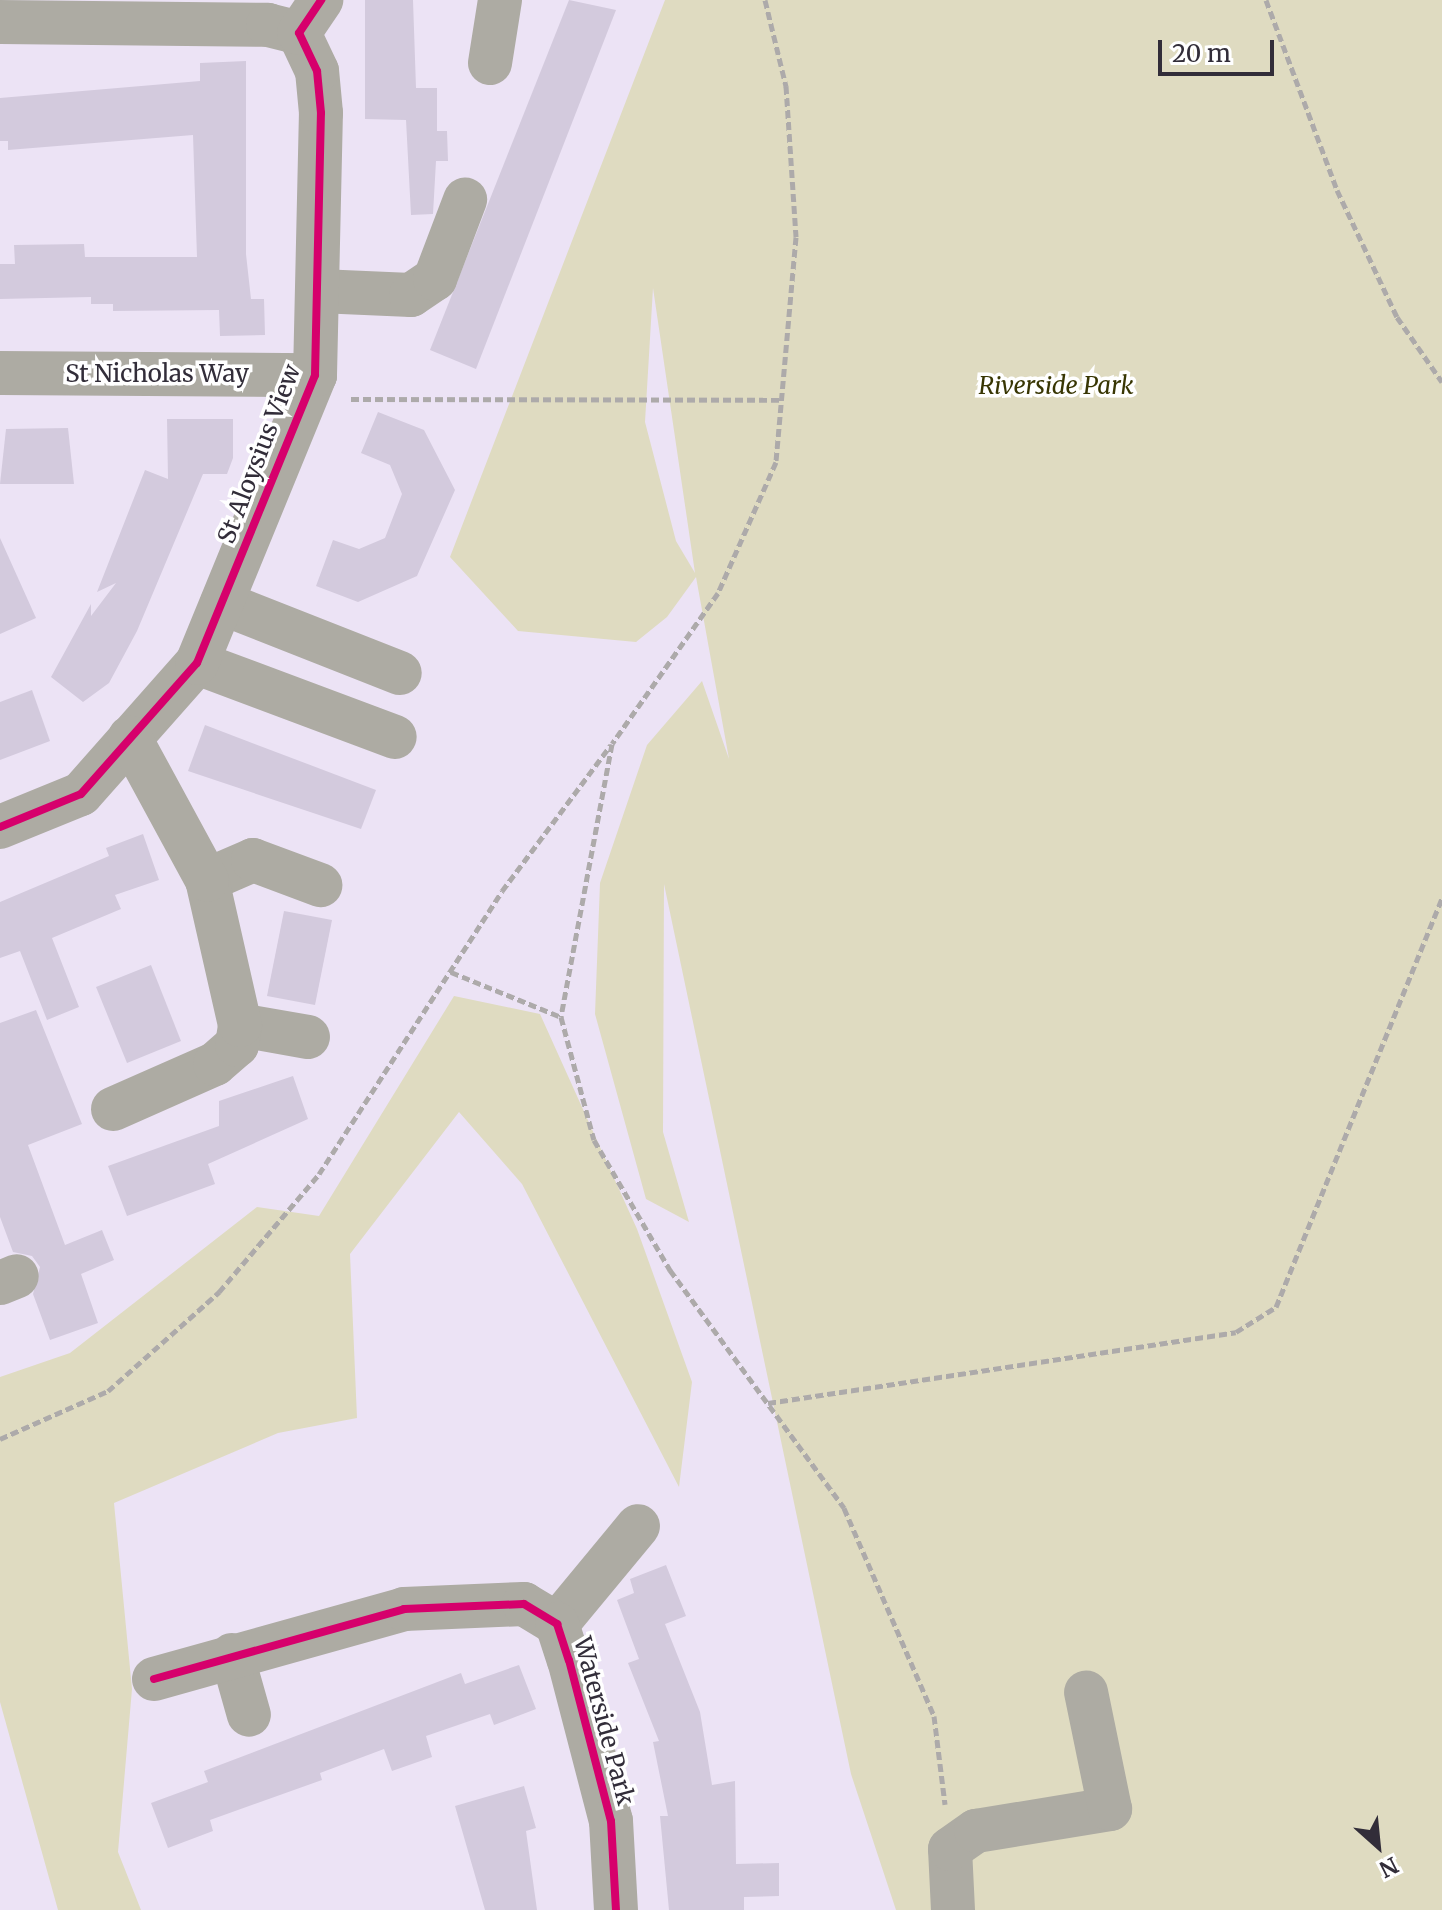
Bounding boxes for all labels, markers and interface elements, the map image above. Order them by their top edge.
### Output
scale bar [1162,24,1278,74]
text: 20 m [1172,38,1231,69]
street label: St Nicholas Way [65,360,249,388]
street label: St Aloysius View [212,360,306,548]
park label: Riverside Park [978,372,1134,400]
street label: Waterside Park [568,1634,640,1808]
north arrow [1338,1806,1418,1886]
text: N [1375,1851,1403,1884]

